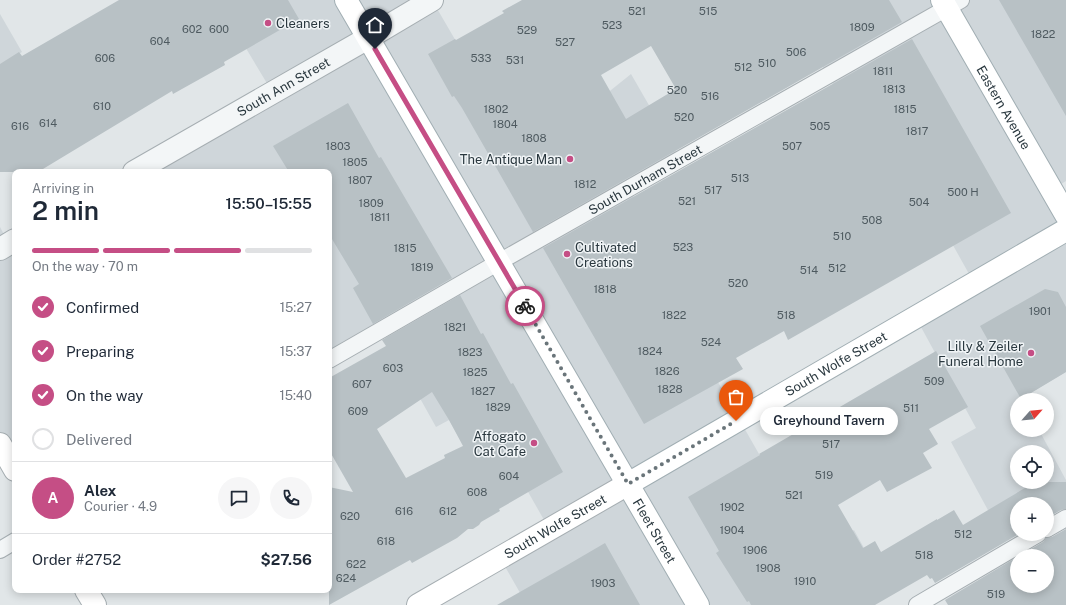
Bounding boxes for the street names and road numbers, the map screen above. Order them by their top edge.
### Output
street label: South Ann Street [234,54,332,119]
street label: Eastern Avenue [974,63,1034,152]
street label: South Durham Street [585,141,704,217]
street label: South Wolfe Street [782,328,889,399]
street label: South Wolfe Street [501,491,609,561]
street label: Fleet Street [630,496,679,566]

